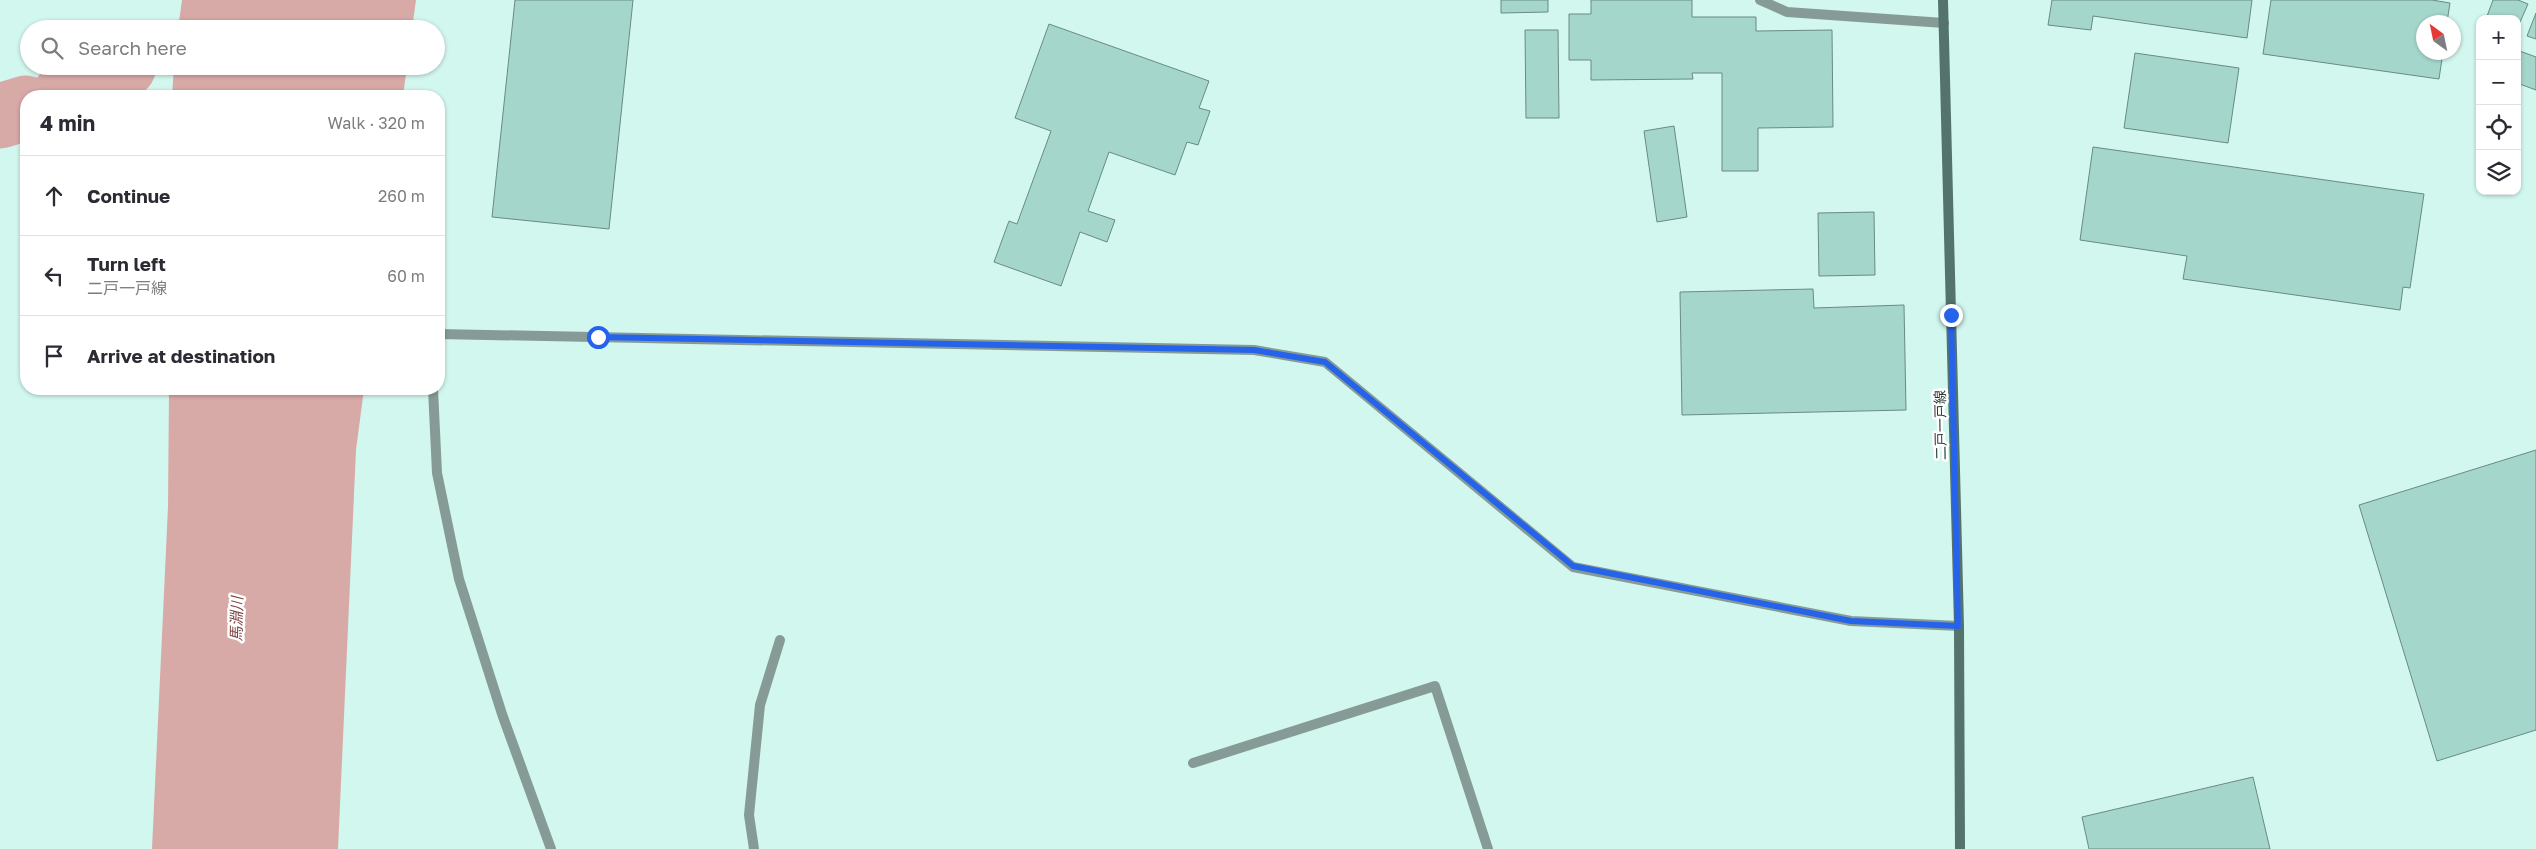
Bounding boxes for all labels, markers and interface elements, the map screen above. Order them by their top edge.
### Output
north arrow [2416,15,2461,60]
map controls [2476,15,2521,195]
button: + [2476,15,2521,60]
search box [20,20,445,75]
icon: search [38,34,66,62]
text: Search here [78,36,187,59]
button: − [2476,60,2521,105]
button: locate [2476,105,2521,150]
text: 4 min [40,110,95,136]
text: Walk · 320 m [328,113,425,133]
button: layers [2476,150,2521,195]
icon: ahead [40,182,68,210]
text: Continue [87,184,170,207]
text: 260 m [378,186,425,206]
text: Turn left [87,252,166,275]
icon: left [40,262,68,290]
text: 60 m [387,266,425,286]
text: 二戸一戸線 [87,278,167,298]
route end [1940,304,1963,327]
route start [587,326,610,349]
icon: arrive [40,342,68,370]
text: Arrive at destination [87,344,275,367]
street label: 二戸一戸線 [1931,390,1949,460]
water label: 馬淵川 [227,594,245,642]

